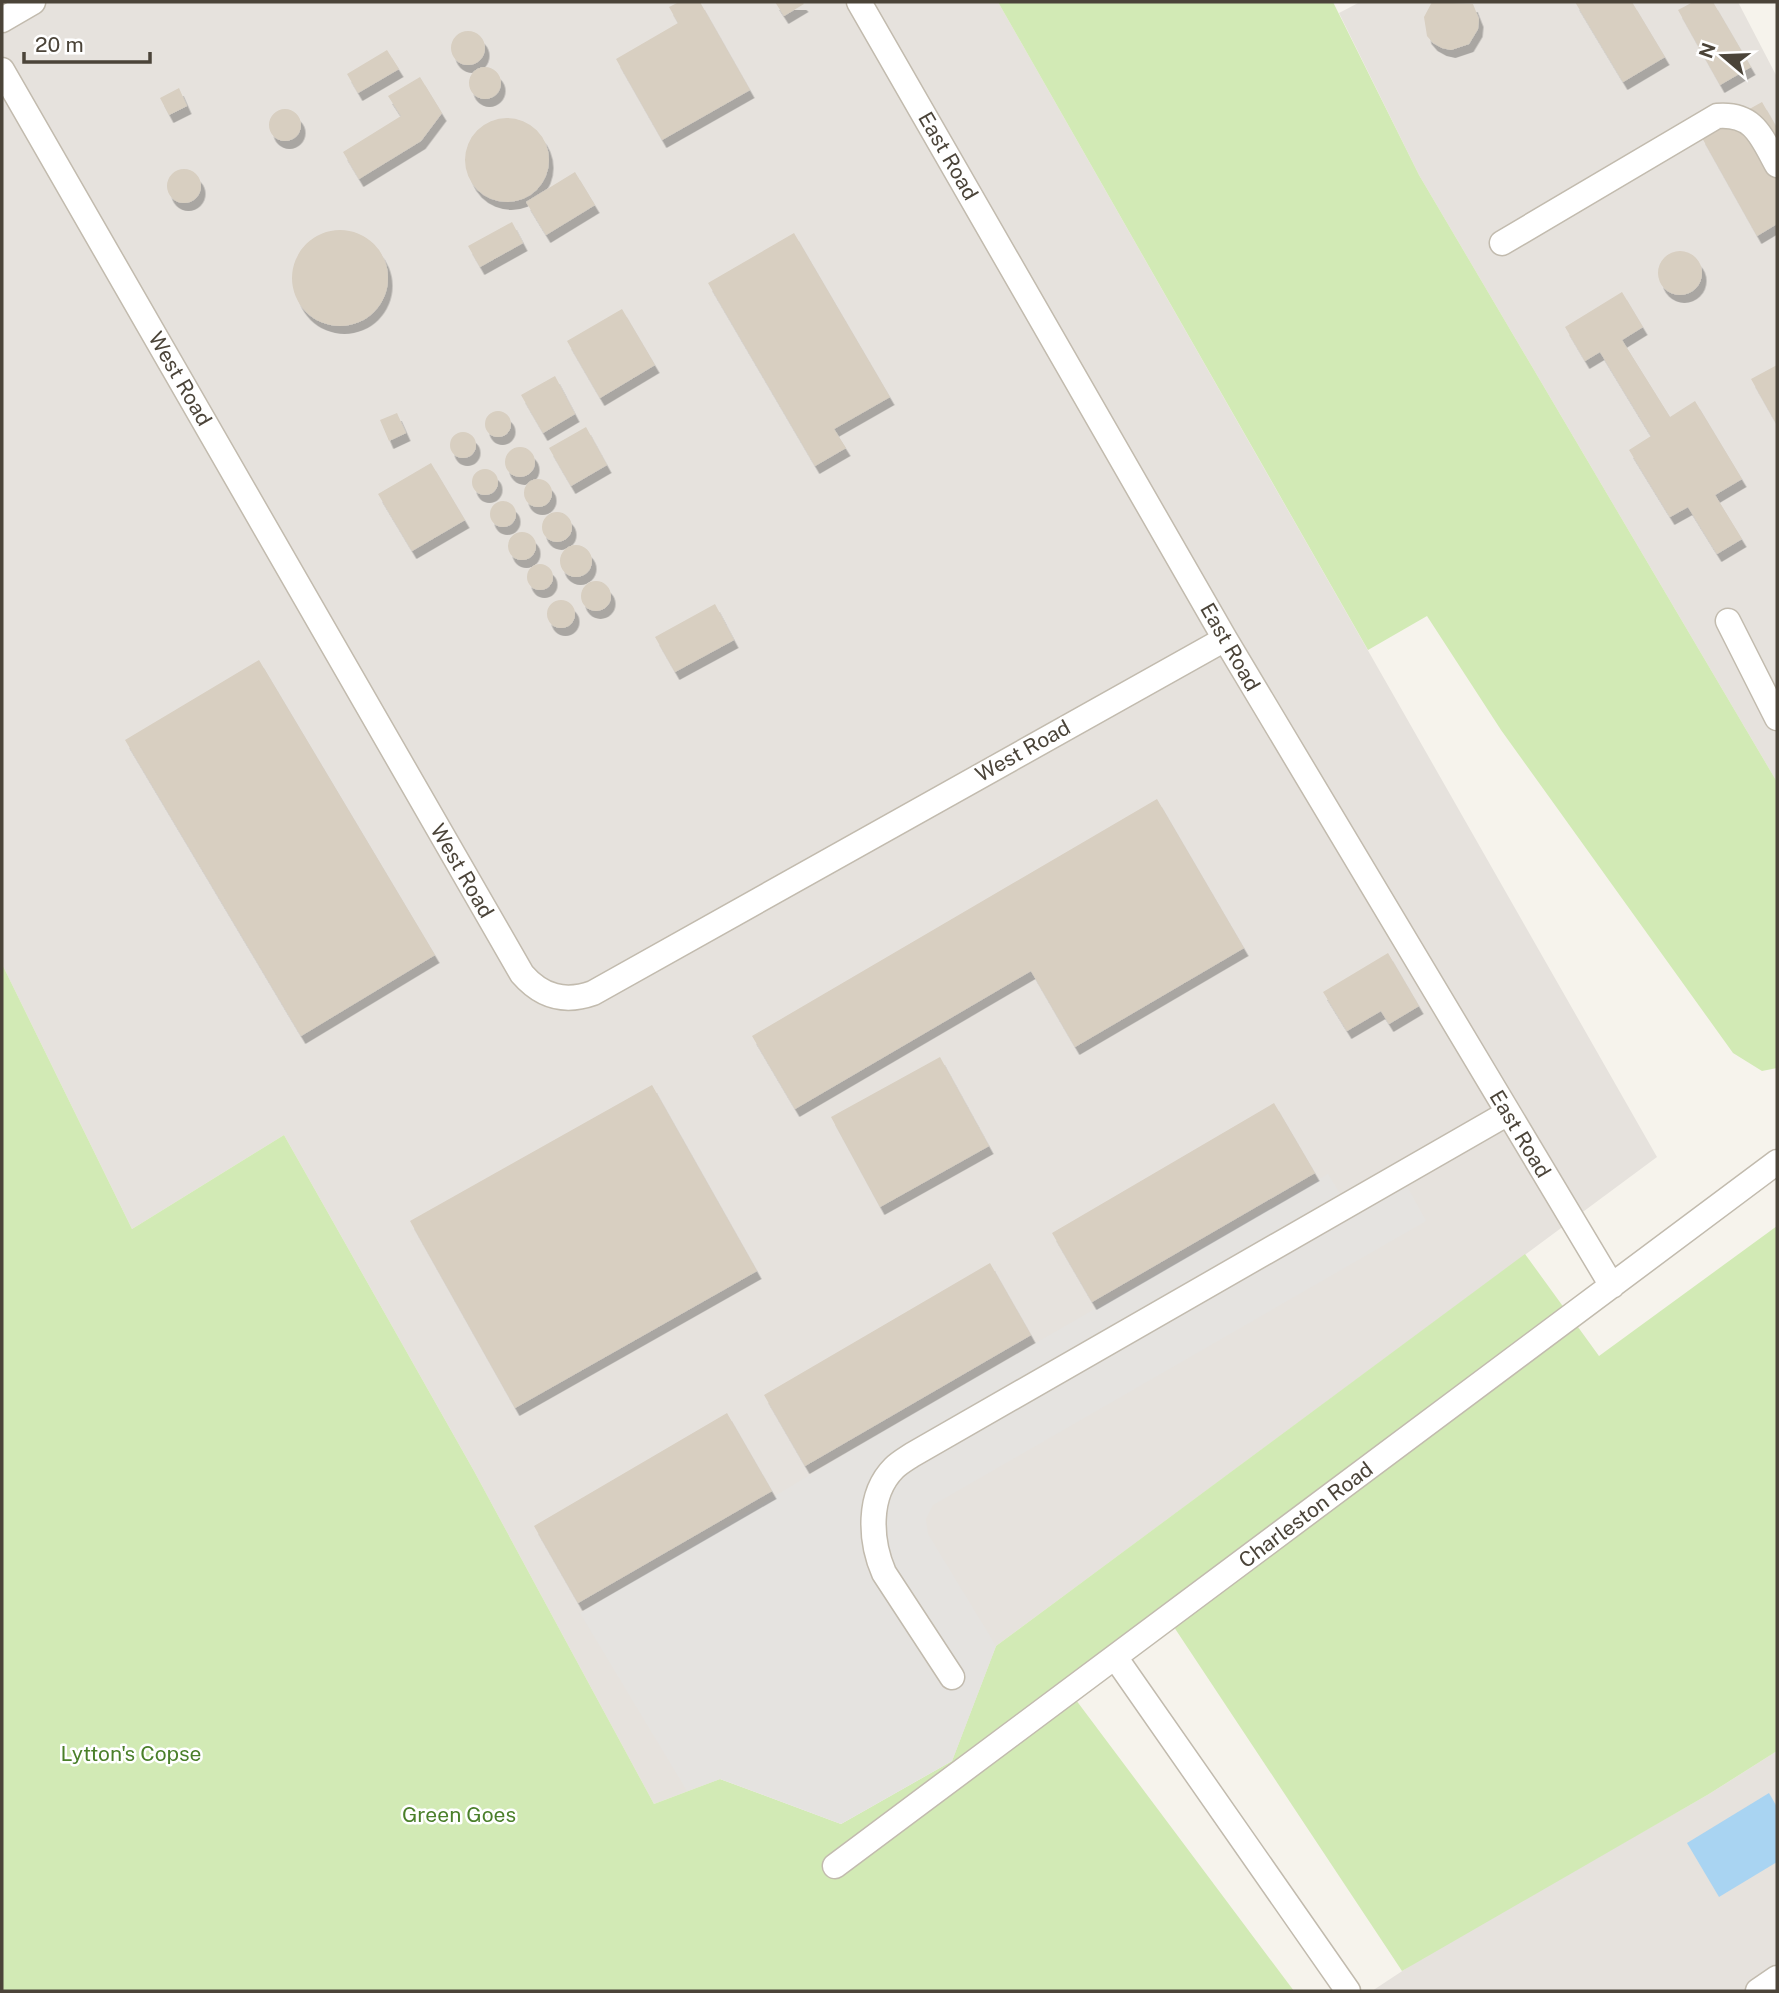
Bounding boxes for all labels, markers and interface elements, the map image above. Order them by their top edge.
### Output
scale bar [24,21,150,65]
north arrow [1688,21,1758,91]
text: 20 m [35,32,84,57]
text: N [1694,40,1720,61]
street label: East Road [913,107,984,204]
street label: West Road [144,327,217,430]
street label: East Road [1195,598,1266,695]
street label: West Road [971,714,1074,787]
street label: West Road [426,819,499,922]
street label: East Road [1485,1085,1556,1182]
street label: Charleston Road [1234,1456,1378,1573]
park label: Lytton's Copse [60,1741,202,1766]
park label: Green Goes [402,1802,516,1827]

